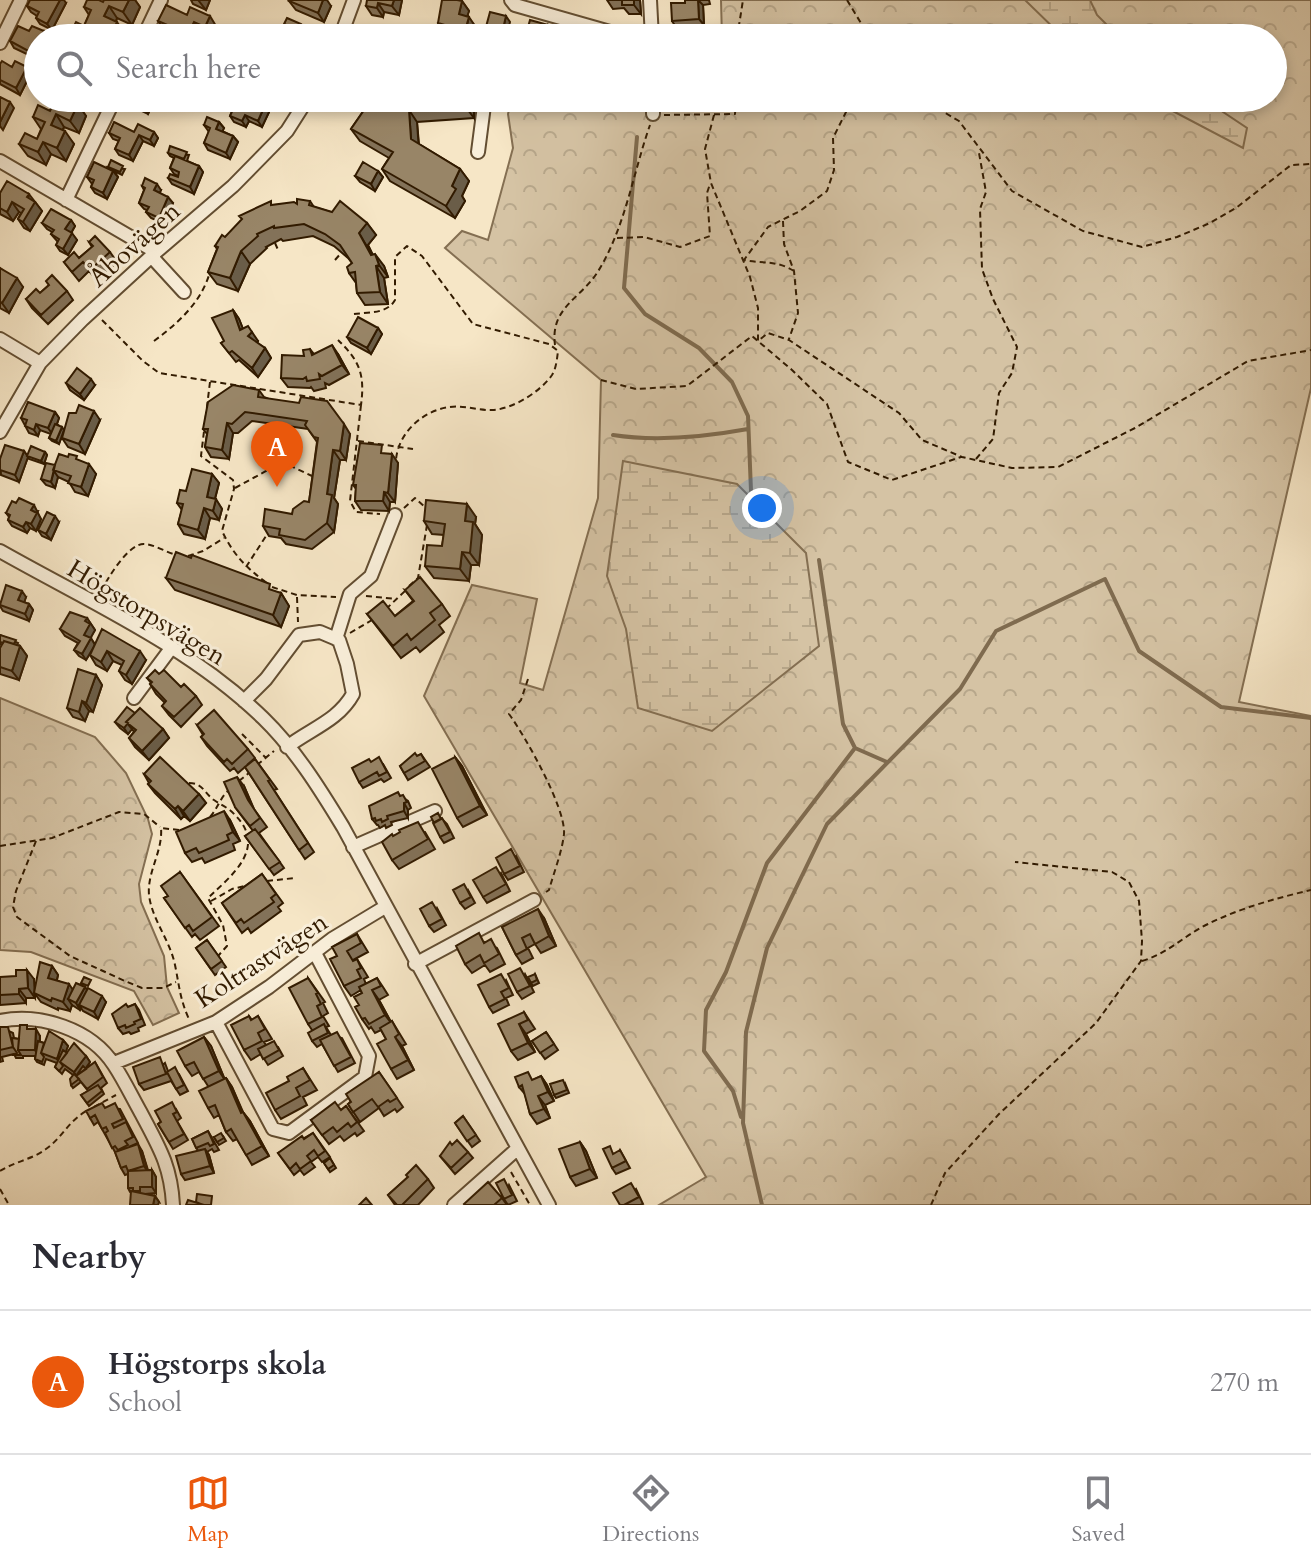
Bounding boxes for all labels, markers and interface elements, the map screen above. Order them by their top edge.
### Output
search box [24,24,1287,112]
icon: search [52,46,96,90]
text: Search here [116,48,261,89]
street label: Åbovägen [81,194,188,295]
pin: A [251,421,303,487]
your location [742,488,782,528]
street label: Högstorpsvägen [61,551,233,674]
street label: Koltrastvägen [188,904,335,1016]
text: Nearby [32,1234,147,1280]
text: Högstorps skola [108,1344,326,1385]
text: A [48,1365,68,1400]
text: 270 m [1210,1365,1279,1400]
text: School [108,1385,182,1420]
tab: Map [186,1471,230,1549]
tab: Directions [602,1471,699,1549]
tab: Saved [1072,1471,1125,1549]

